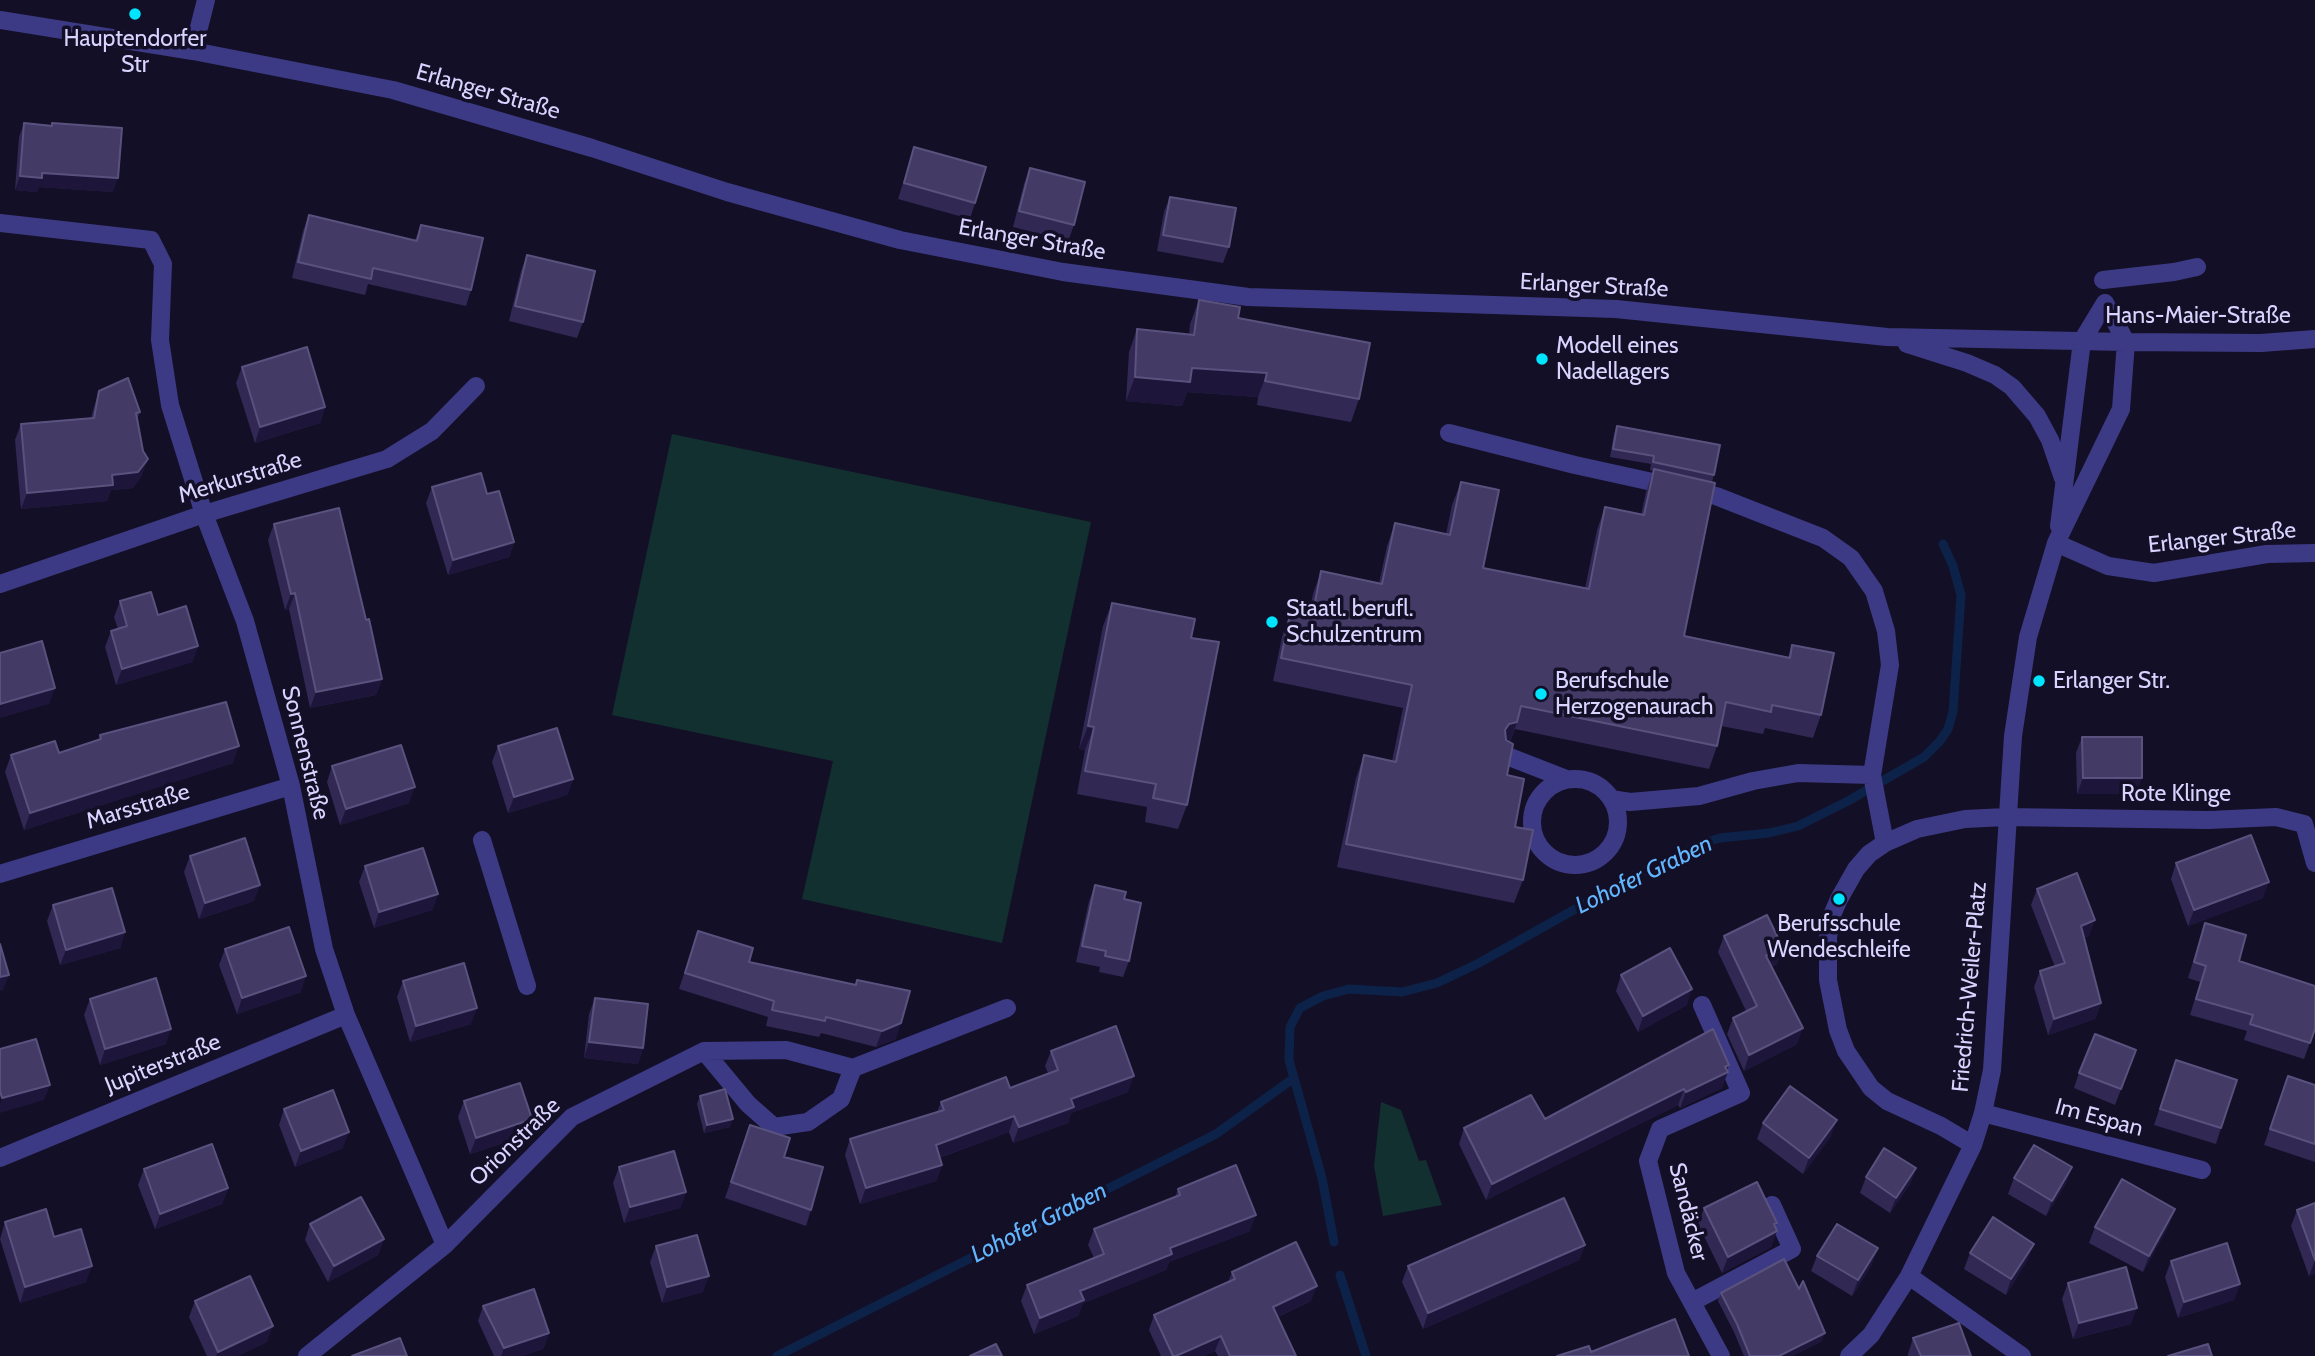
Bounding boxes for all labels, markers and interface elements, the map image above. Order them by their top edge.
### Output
marker: Hauptendorfer Str [127,6,143,22]
place label: Hauptendorfer Str [63,25,207,79]
street label: Erlanger Straße [413,58,563,126]
street label: Erlanger Straße [956,213,1108,267]
street label: Erlanger Straße [1519,268,1669,304]
street label: Hans-Maier-Straße [2105,302,2291,330]
place label: Modell eines Nadellagers [1556,332,1678,386]
marker: Modell eines Nadellagers [1534,351,1550,367]
street label: Merkurstraße [175,446,305,510]
street label: Erlanger Straße [2147,517,2297,559]
place label: Staatl. berufl. Schulzentrum [1286,595,1422,649]
marker: Staatl. berufl. Schulzentrum [1264,614,1280,630]
place label: Berufschule Herzogenaurach [1555,667,1713,721]
place label: Erlanger Str. [2053,667,2170,695]
marker: Erlanger Str. [2031,673,2047,689]
street label: Sonnenstraße [275,683,335,823]
marker: Berufschule Herzogenaurach [1533,686,1549,702]
street label: Marsstraße [83,778,193,836]
street label: Rote Klinge [2121,780,2231,808]
water label: Lohofer Graben [1571,829,1717,921]
street label: Friedrich-Weiler-Platz [1947,881,1993,1093]
marker: Berufsschule Wendeschleife [1831,891,1847,907]
place label: Berufsschule Wendeschleife [1767,910,1911,964]
street label: Jupiterstraße [101,1028,225,1100]
street label: Orionstraße [464,1092,566,1192]
street label: Im Espan [2052,1093,2146,1143]
street label: Sandäcker [1662,1160,1714,1264]
water label: Lohofer Graben [966,1176,1112,1270]

